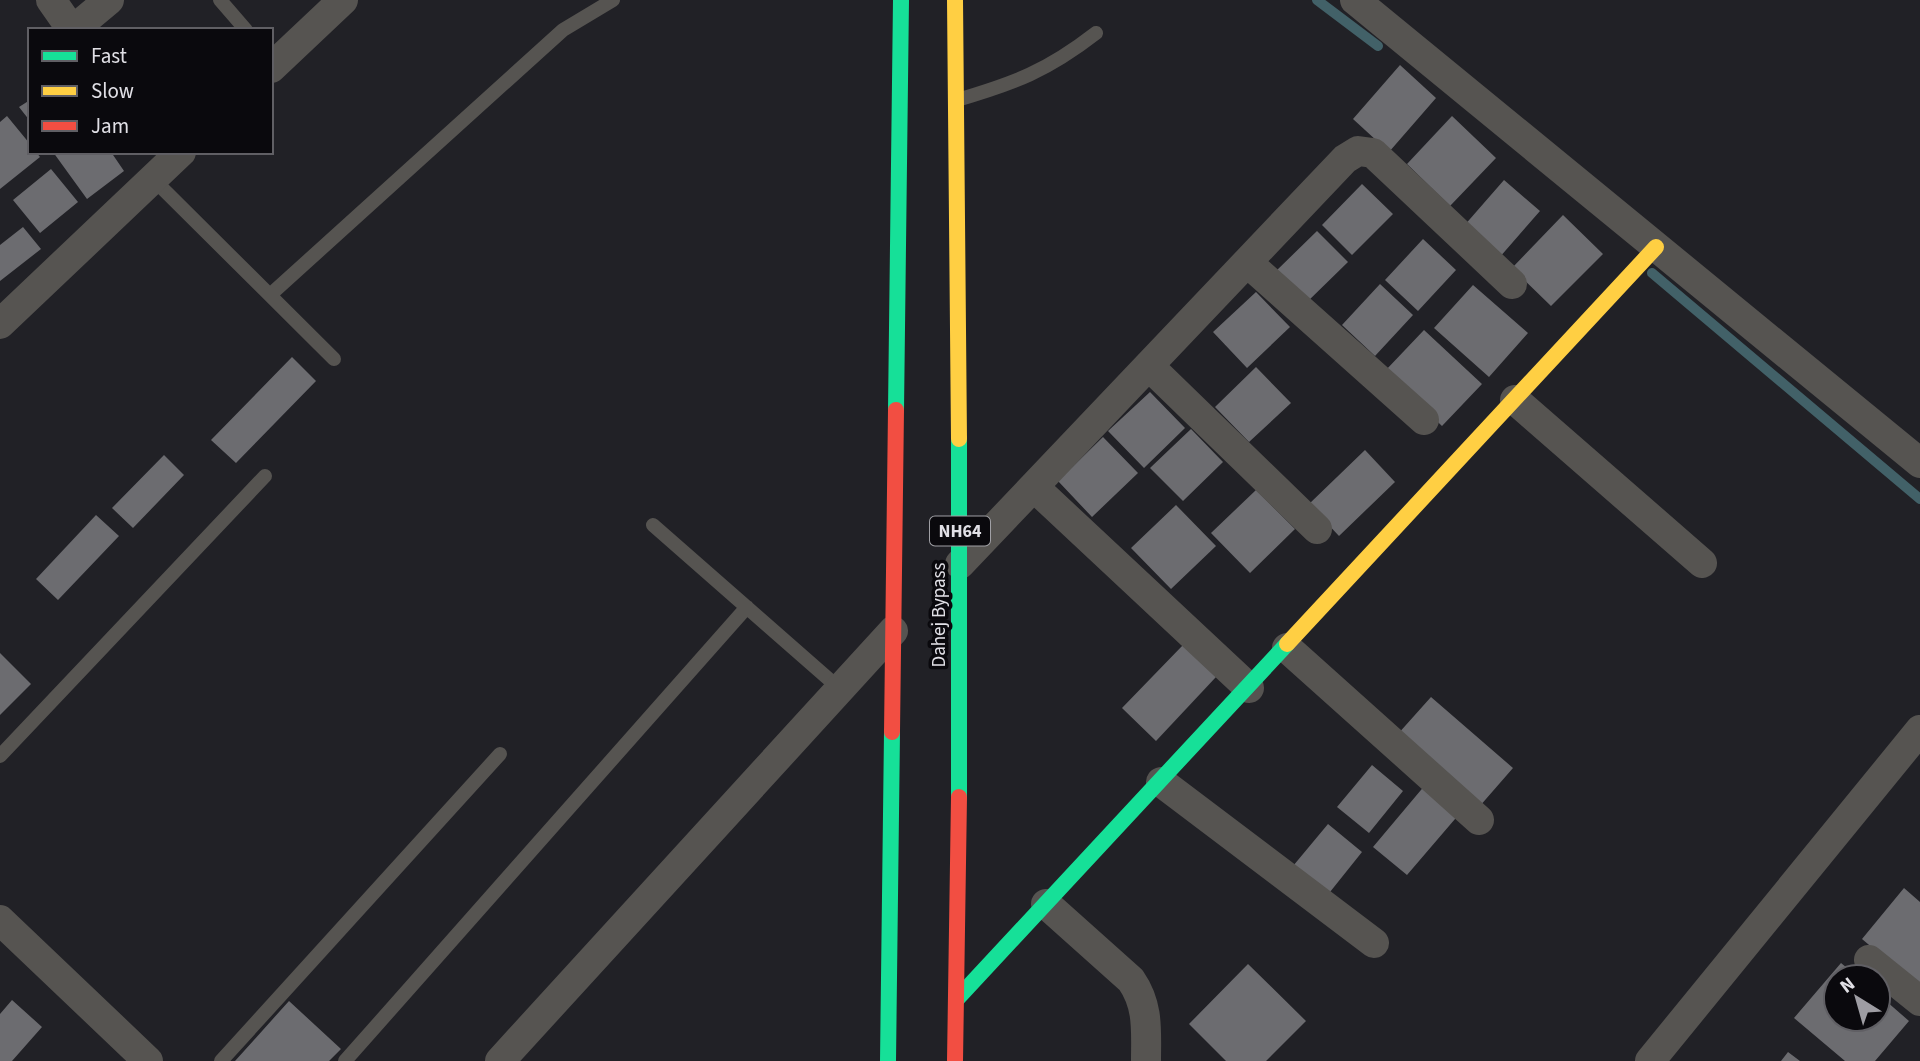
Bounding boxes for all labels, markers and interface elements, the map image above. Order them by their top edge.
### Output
legend [28,28,273,154]
text: Fast [91,41,127,71]
text: Slow [91,76,134,106]
text: Jam [91,111,129,141]
road number: NH64 [930,516,990,546]
street label: Dahej Bypass [926,562,953,668]
north arrow [1822,963,1892,1033]
text: N [1834,971,1861,1000]

